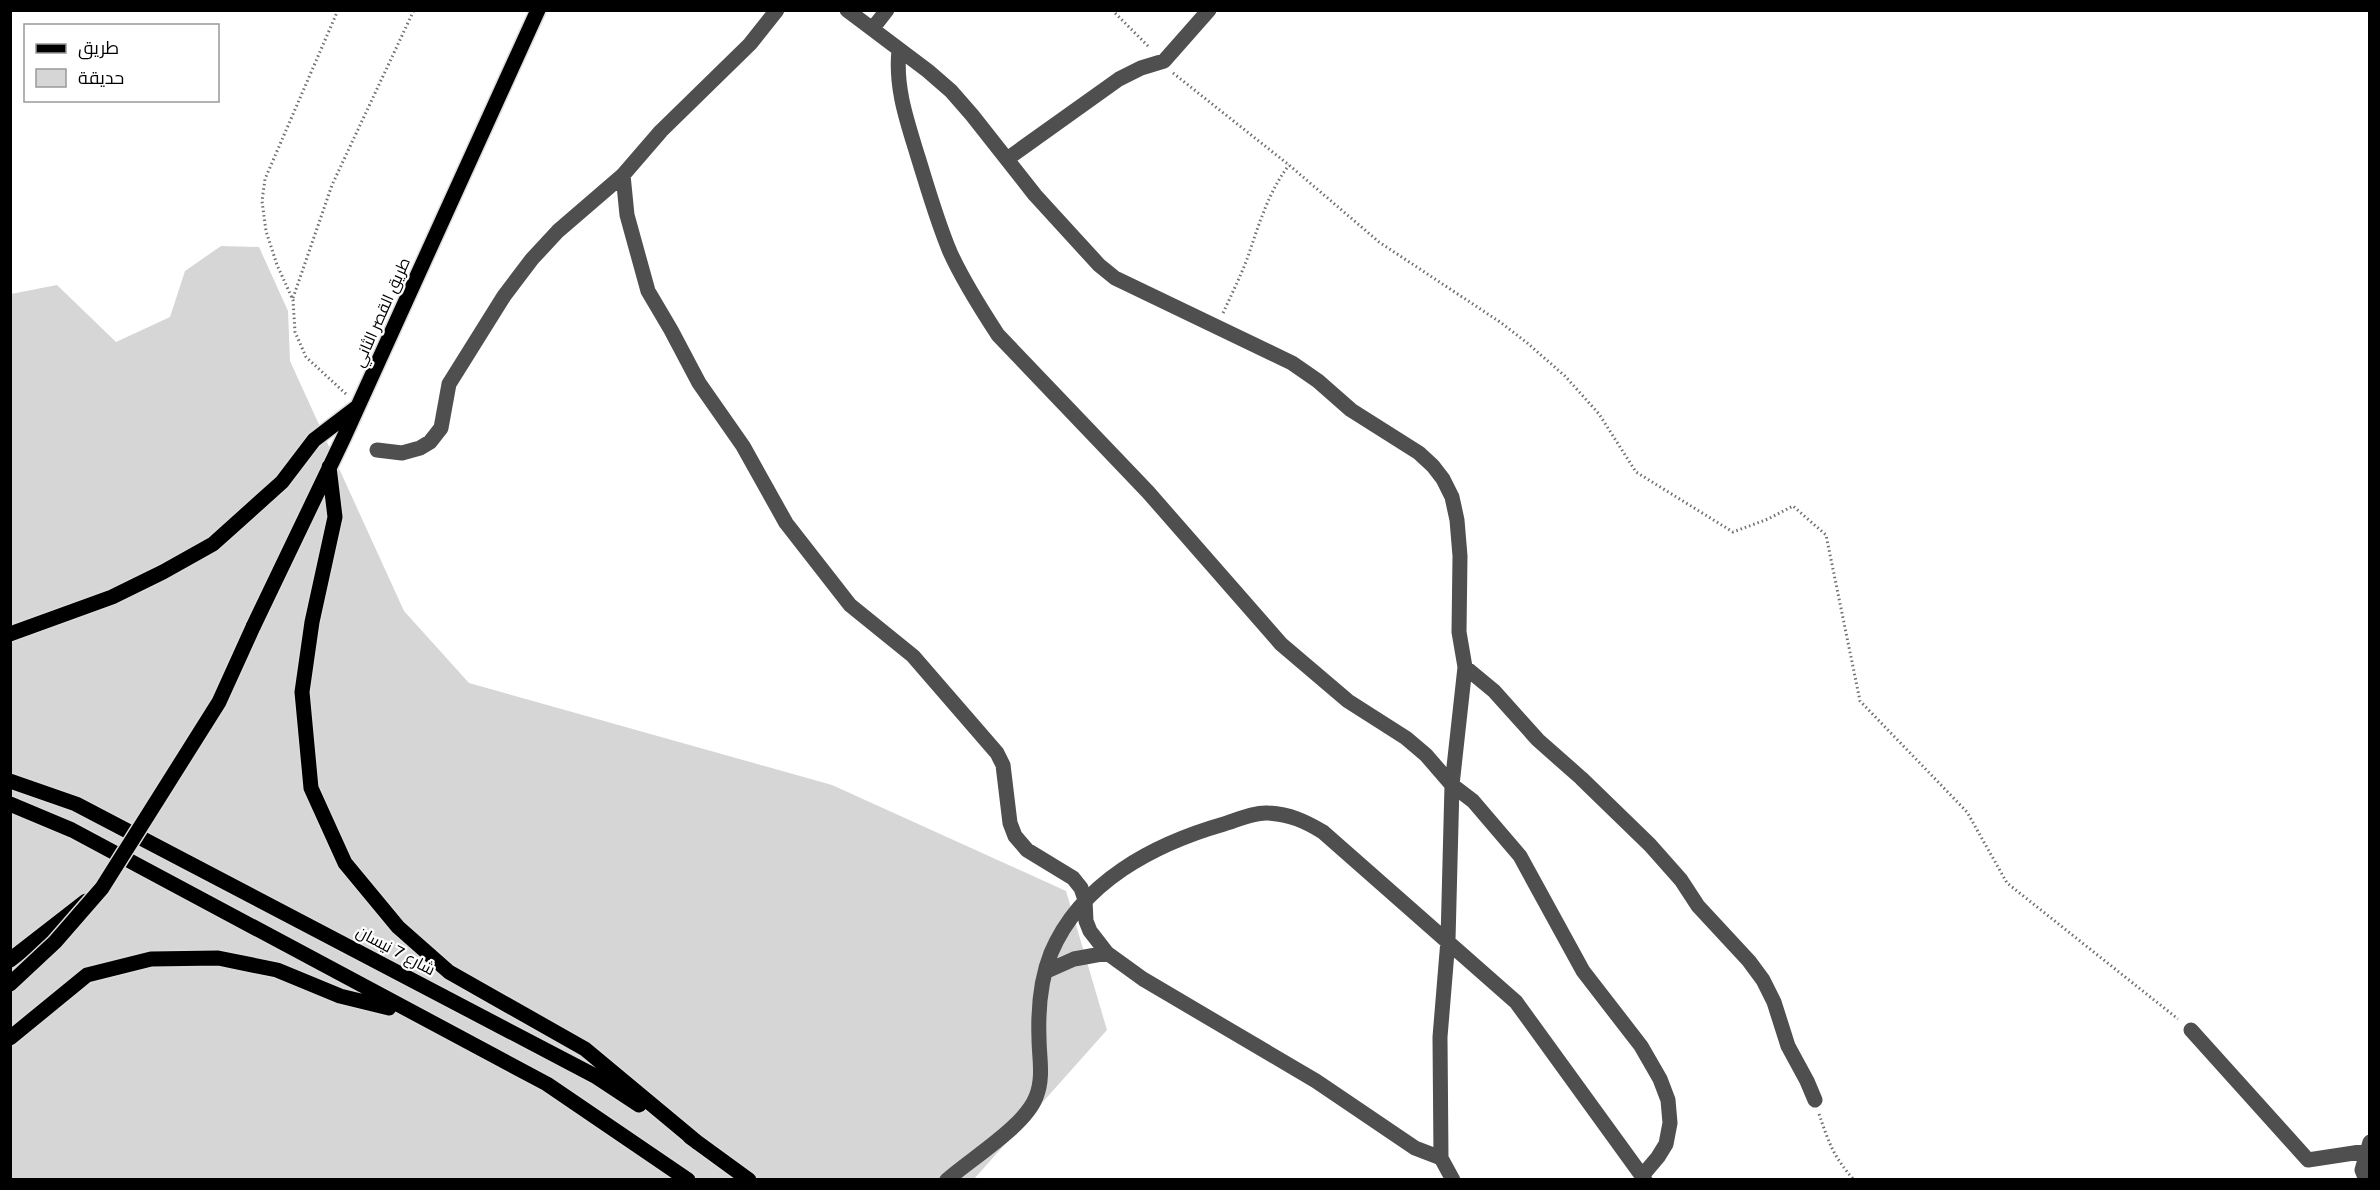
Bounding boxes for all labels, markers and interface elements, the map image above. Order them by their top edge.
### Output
legend [24,24,219,102]
text: طريق [78,37,119,60]
text: حديقة [78,67,124,88]
street label: طريق القصر الثاني [349,255,418,371]
street label: شارع 7 نيسان [352,922,438,981]

